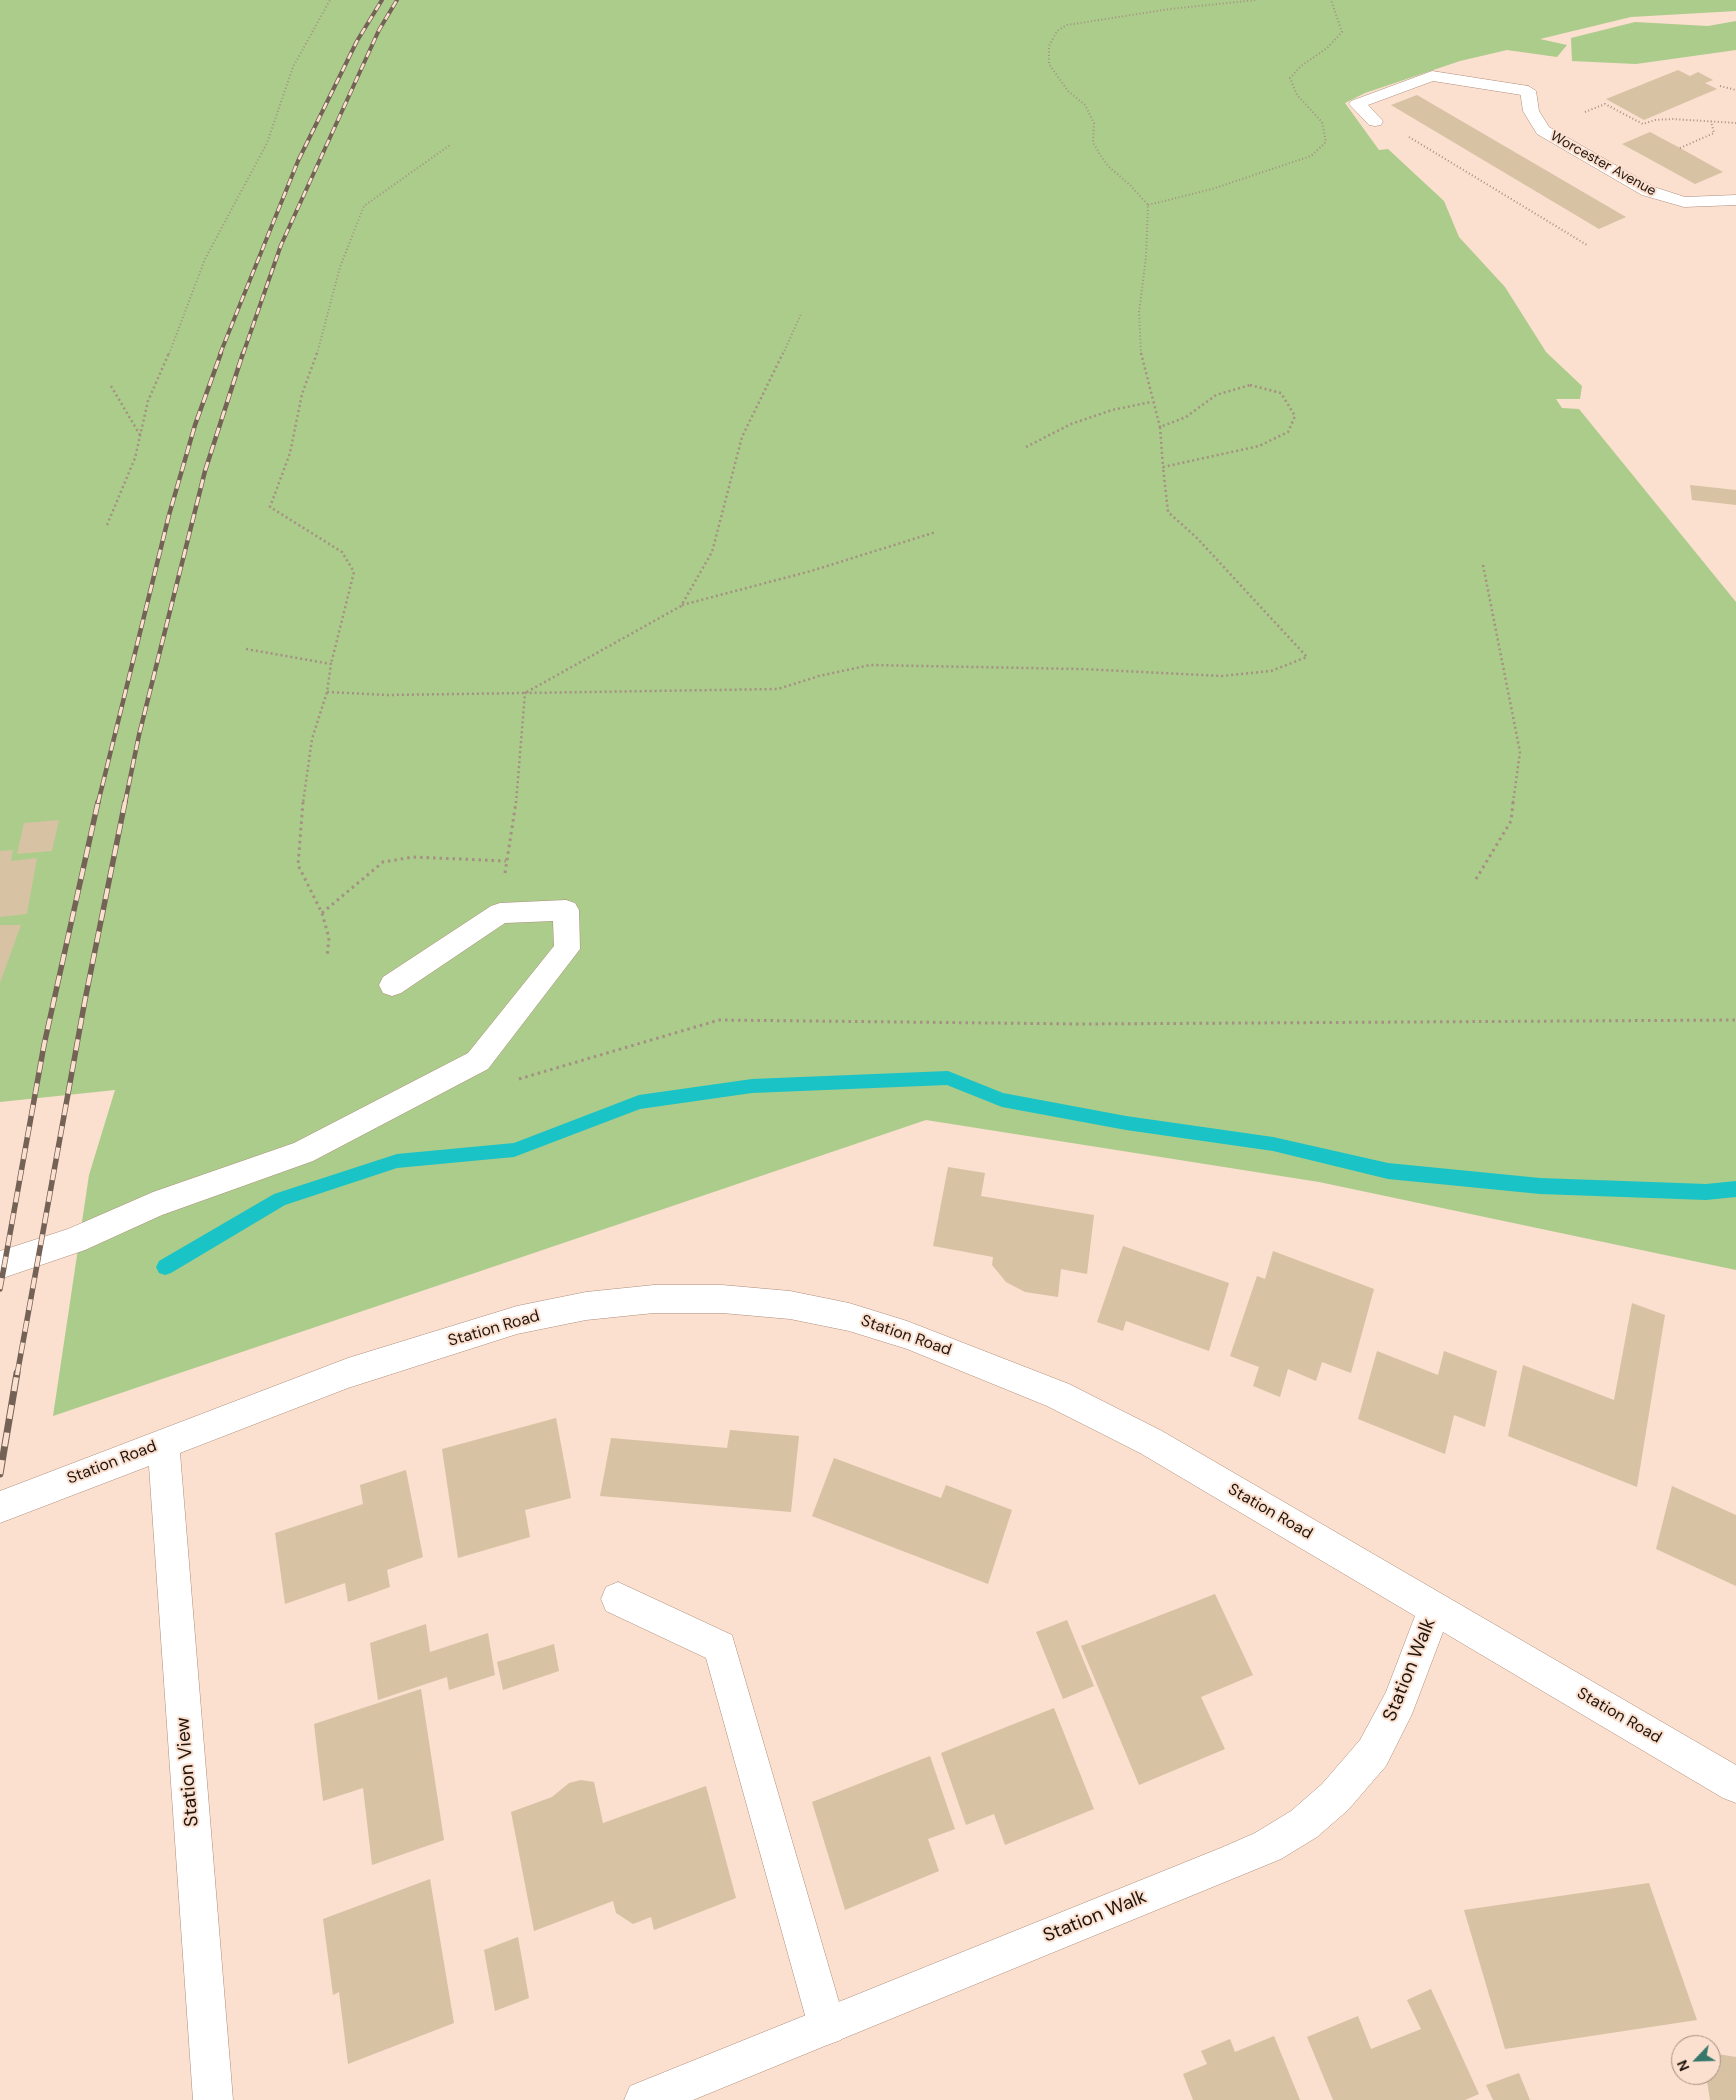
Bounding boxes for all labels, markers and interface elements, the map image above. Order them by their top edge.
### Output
street label: Worcester Avenue [1547,128,1659,200]
street label: Station Road [446,1307,542,1351]
street label: Station Road [858,1312,954,1360]
street label: Station Road [65,1437,159,1489]
street label: Station Road [1224,1480,1316,1544]
street label: Station Walk [1379,1615,1441,1725]
street label: Station Road [1573,1684,1665,1748]
street label: Station View [172,1716,204,1828]
street label: Station Walk [1040,1886,1150,1948]
north arrow [1671,2035,1721,2085]
text: N [1673,2057,1694,2074]

